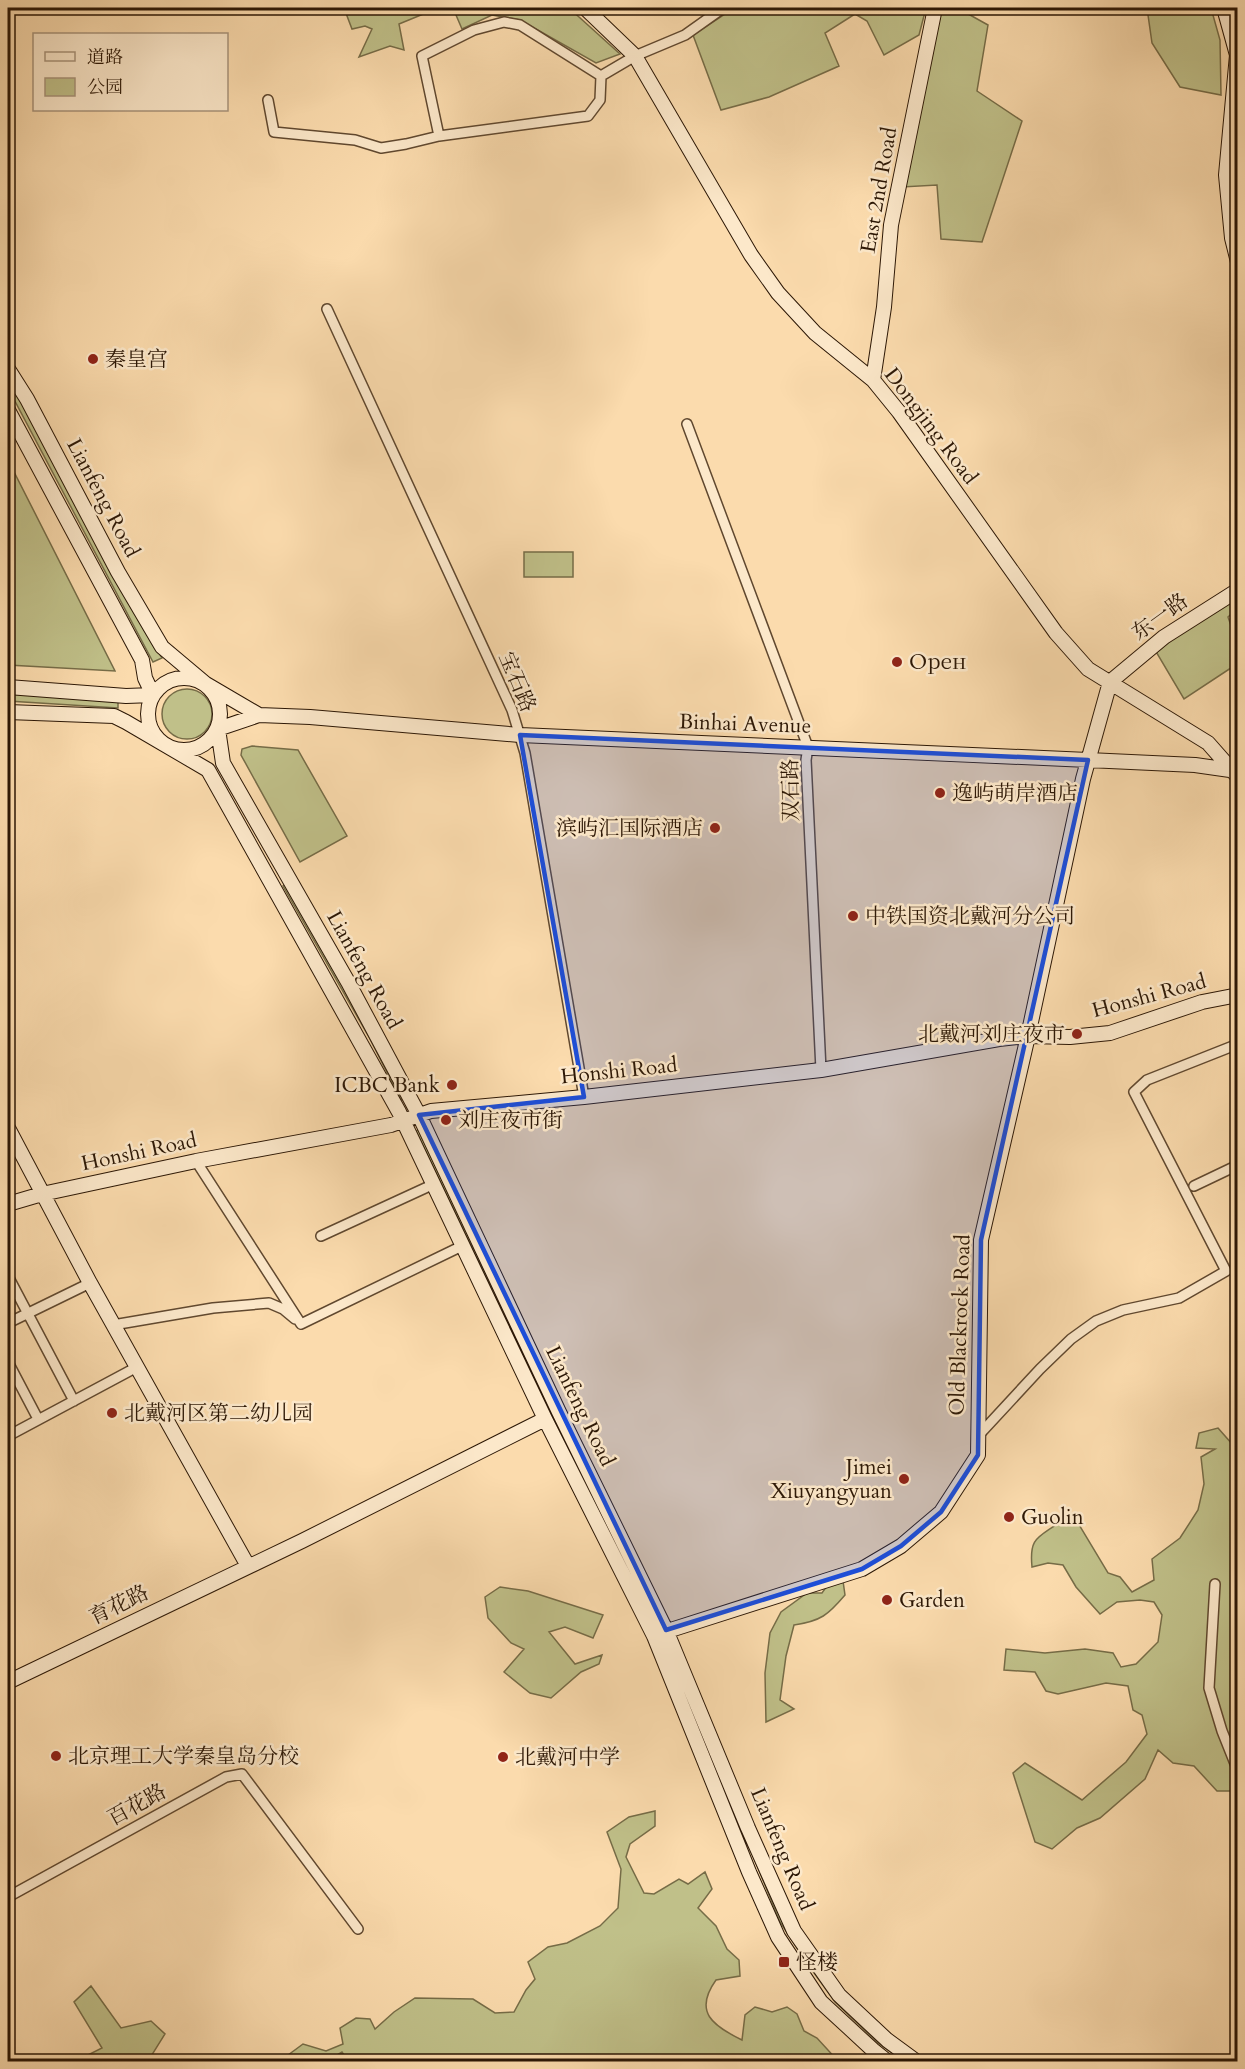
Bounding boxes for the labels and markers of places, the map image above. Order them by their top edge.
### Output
place label: 秦皇宫 [105,345,168,374]
marker: 秦皇宫 [86,352,100,366]
place label: Oрен [909,648,967,677]
marker: Oрен [890,655,904,669]
place label: 逸屿萌岸酒店 [952,779,1078,808]
marker: 逸屿萌岸酒店 [933,786,947,800]
place label: 滨屿汇国际酒店 [556,814,703,843]
marker: 滨屿汇国际酒店 [708,821,722,835]
place label: 中铁国资北戴河分公司 [865,902,1075,931]
marker: 中铁国资北戴河分公司 [846,909,860,923]
place label: 北戴河刘庄夜市 [918,1020,1065,1049]
marker: 北戴河刘庄夜市 [1070,1027,1084,1041]
place label: ICBC Bank [334,1071,441,1100]
marker: ICBC Bank [445,1078,459,1092]
place label: 刘庄夜市街 [458,1106,563,1135]
marker: 刘庄夜市街 [439,1113,453,1127]
place label: 北戴河区第二幼儿园 [124,1399,313,1428]
marker: 北戴河区第二幼儿园 [105,1406,119,1420]
place label: Jimei Xiuyangyuan [771,1453,892,1506]
marker: Jimei Xiuyangyuan [897,1472,911,1486]
place label: Guolin [1021,1503,1084,1532]
marker: Guolin [1002,1510,1016,1524]
place label: Garden [899,1586,965,1615]
marker: Garden [880,1593,894,1607]
place label: 北京理工大学秦皇岛分校 [68,1742,299,1771]
place label: 北戴河中学 [515,1743,620,1772]
marker: 北京理工大学秦皇岛分校 [49,1749,63,1763]
marker: 北戴河中学 [496,1750,510,1764]
place label: 怪楼 [796,1948,838,1977]
marker: 怪楼 [777,1955,791,1969]

